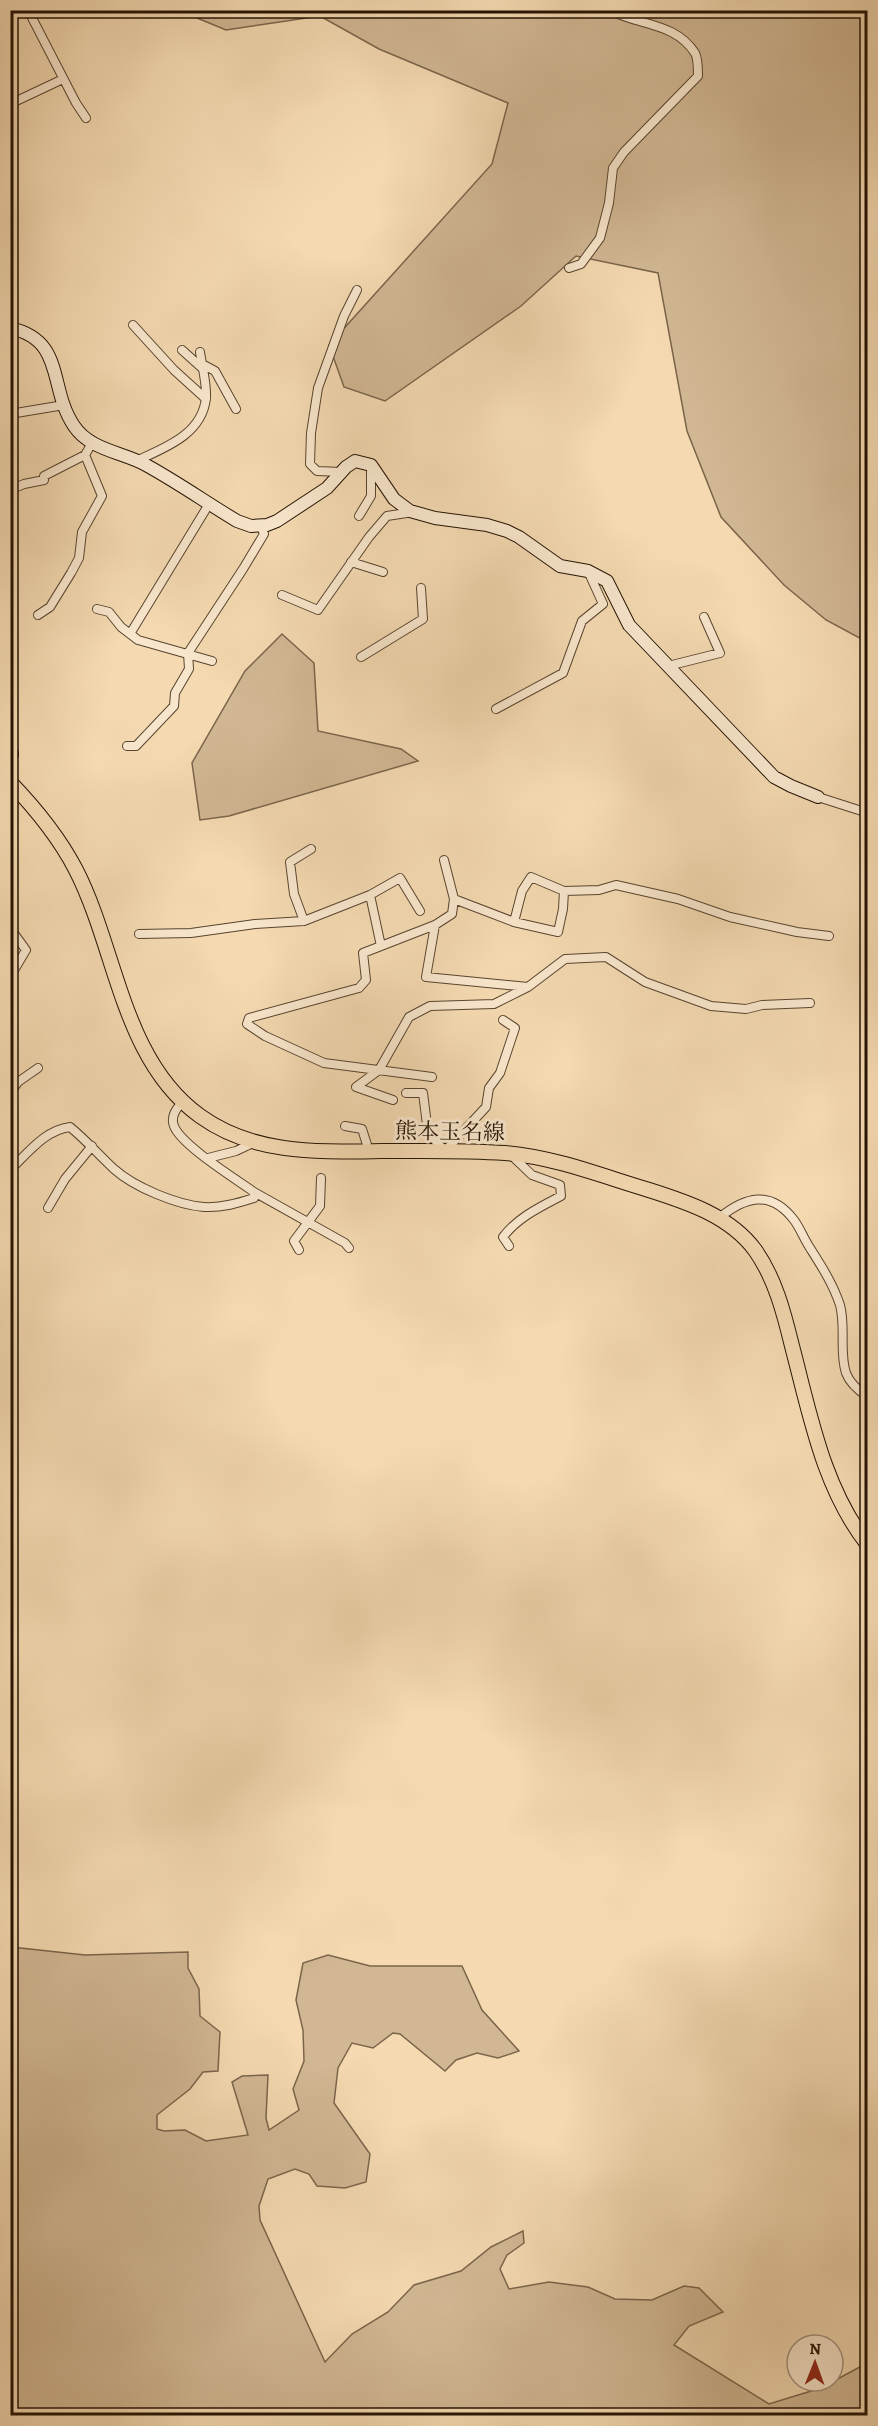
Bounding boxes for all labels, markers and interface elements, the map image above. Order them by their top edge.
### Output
street label: 熊本玉名線 [395,1116,505,1148]
north arrow [785,2333,845,2393]
text: N [809,2338,822,2360]

